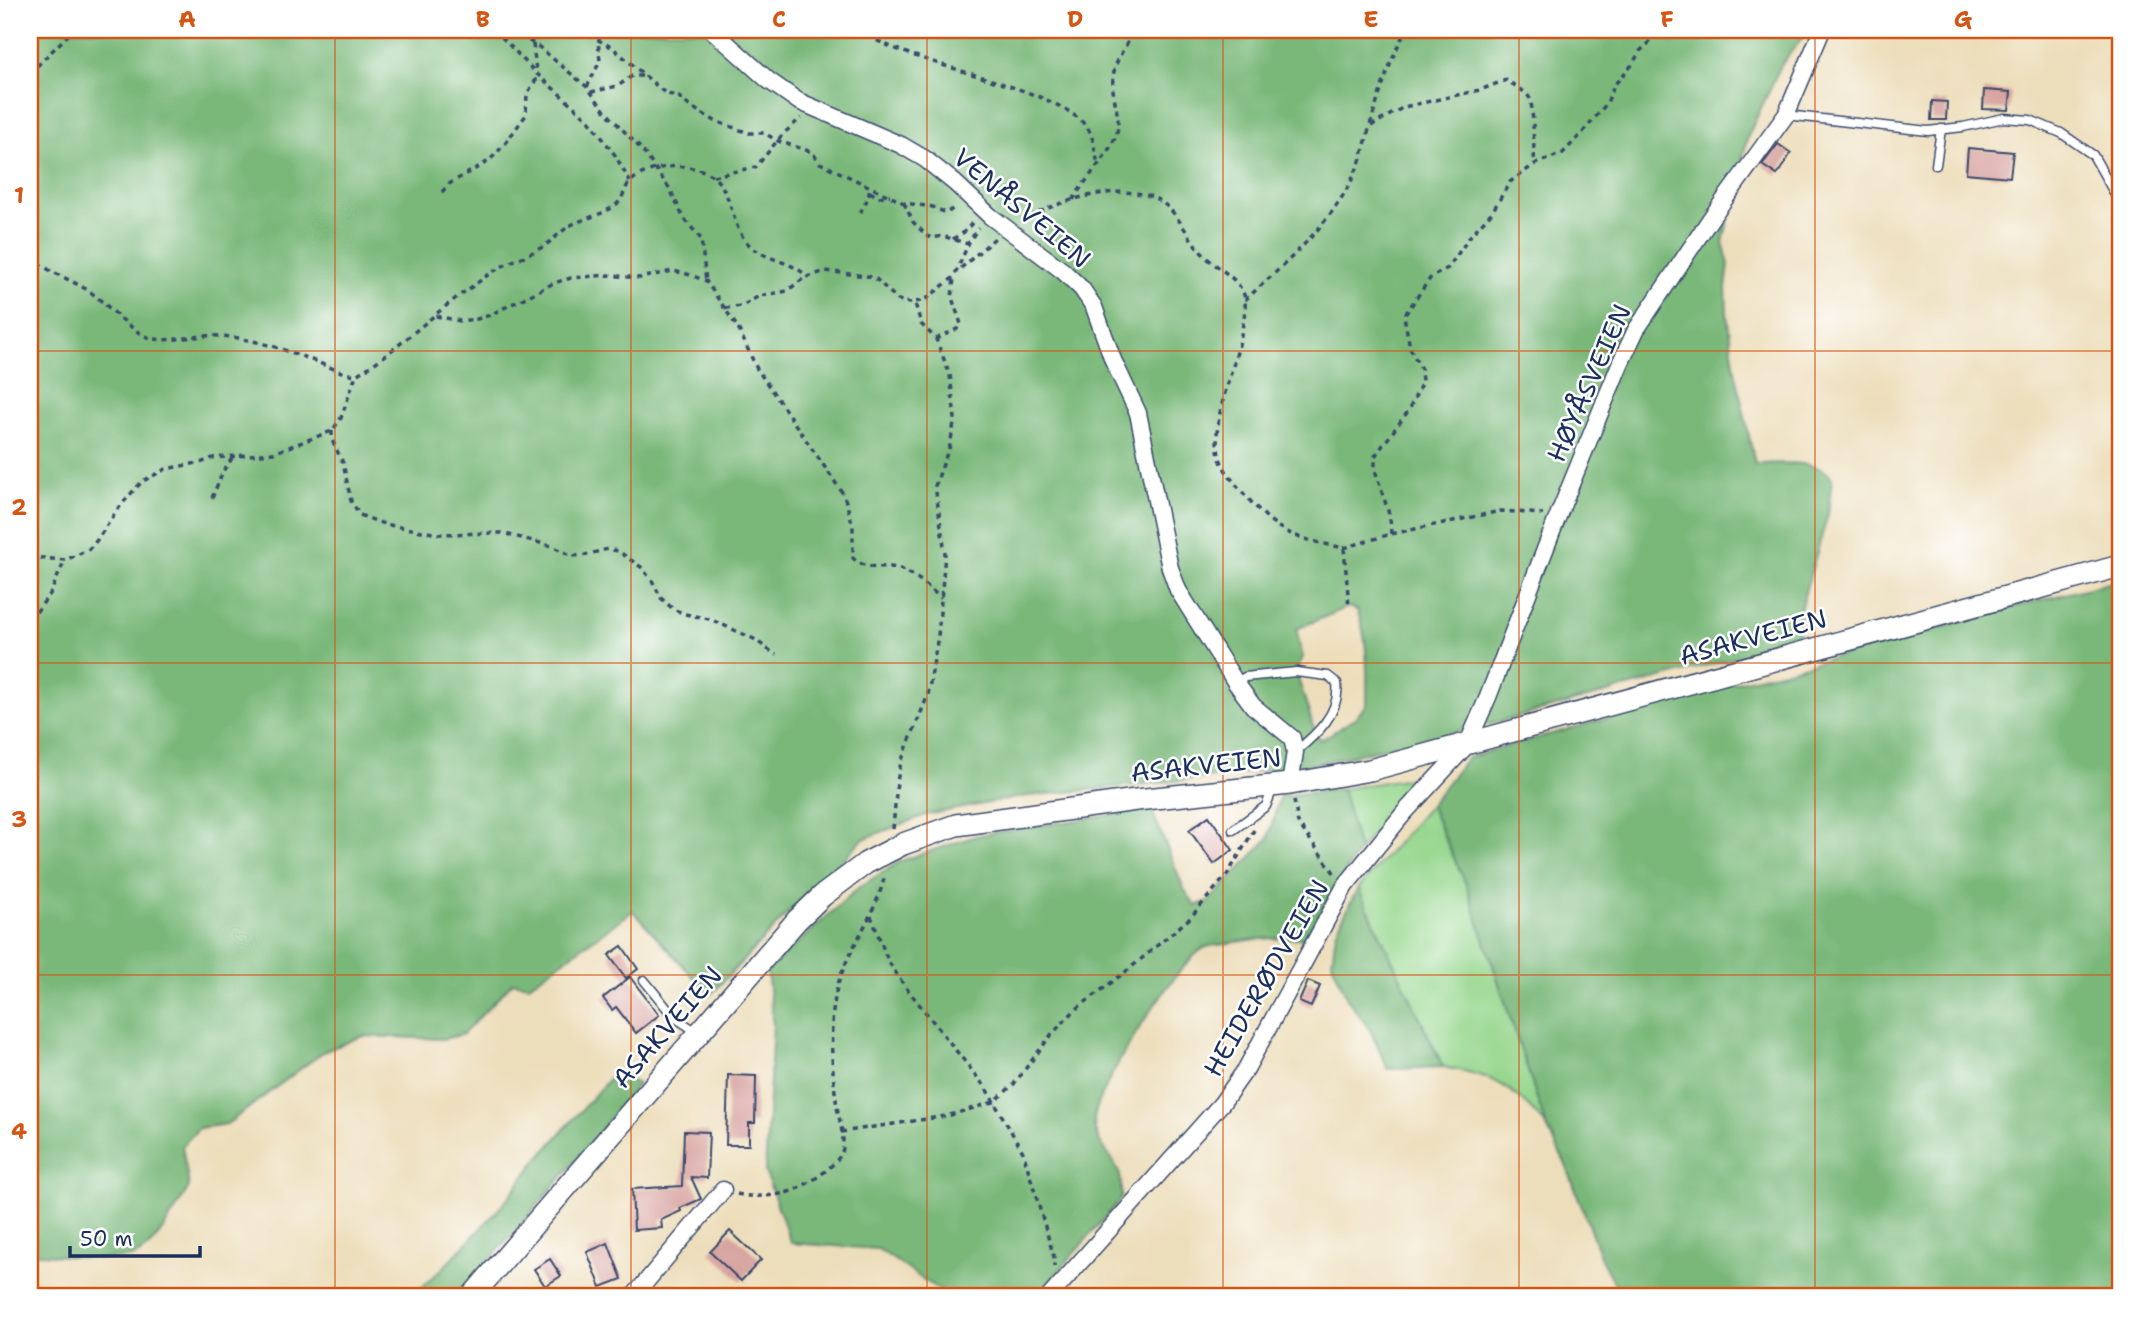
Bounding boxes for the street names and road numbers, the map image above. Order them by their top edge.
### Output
street label: VENÅSVEIEN [946,140,1099,276]
street label: HØYÅSVEIEN [1538,298,1639,467]
street label: ASAKVEIEN [1675,600,1831,673]
street label: ASAKVEIEN [1129,739,1283,790]
street label: HEIDERØDVEIEN [1195,873,1336,1083]
street label: ASAKVEIEN [604,958,729,1095]

